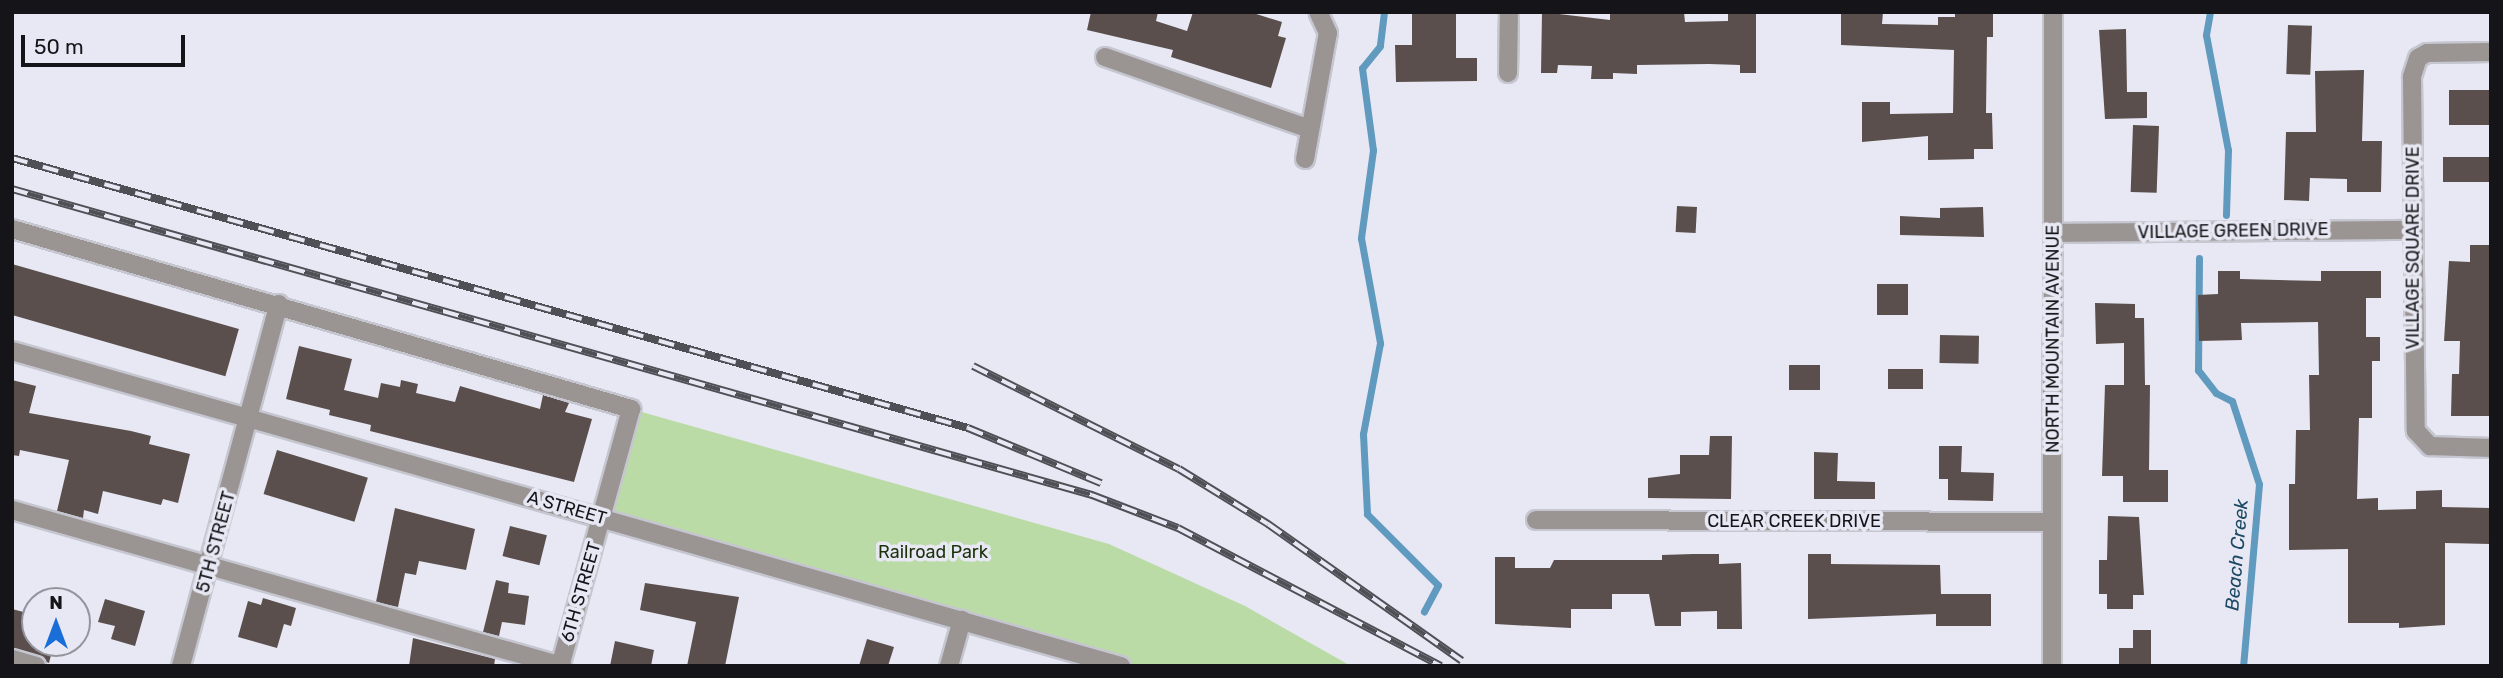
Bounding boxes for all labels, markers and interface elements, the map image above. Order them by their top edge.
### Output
scale bar [24,21,189,65]
text: 50 m [34,34,84,59]
street label: VILLAGE SQUARE DRIVE [2402,146,2424,350]
street label: VILLAGE GREEN DRIVE [2137,219,2329,243]
street label: NORTH MOUNTAIN AVENUE [2042,225,2064,453]
street label: A STREET [525,486,609,530]
street label: 5TH STREET [192,489,240,595]
water label: Beach Creek [2221,498,2253,612]
street label: CLEAR CREEK DRIVE [1707,510,1881,532]
street label: 6TH STREET [556,539,606,645]
park label: Railroad Park [878,541,988,563]
north arrow [21,587,91,657]
text: N [49,591,63,614]

